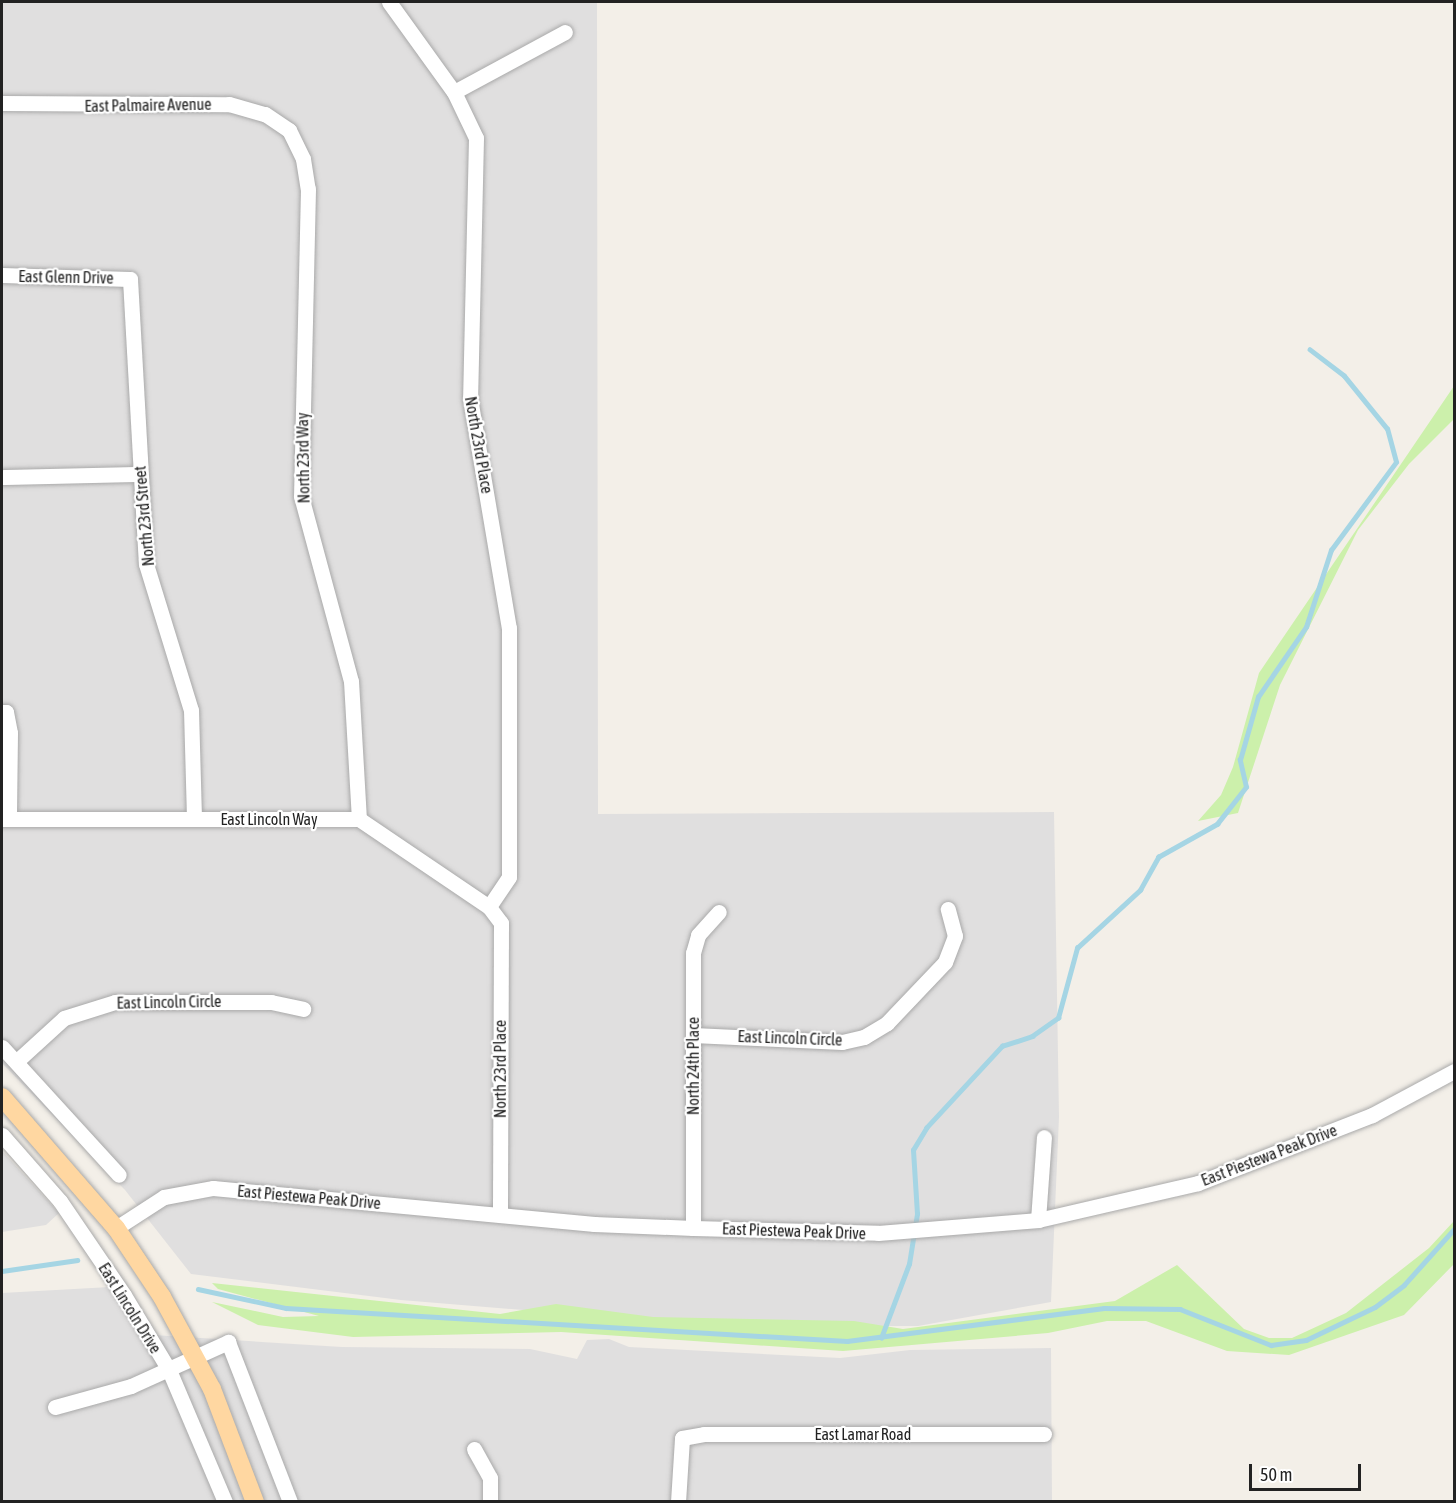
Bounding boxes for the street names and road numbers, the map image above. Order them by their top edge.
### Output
street label: East Palmaire Avenue [84,94,212,116]
street label: East Glenn Drive [18,267,114,287]
street label: North 23rd Place [461,395,497,495]
street label: North 23rd Way [293,412,313,504]
street label: North 23rd Street [130,465,158,567]
street label: East Lincoln Way [220,809,318,829]
street label: East Lincoln Circle [116,991,222,1013]
street label: North 24th Place [683,1017,703,1115]
street label: North 23rd Place [490,1020,510,1118]
street label: East Lincoln Circle [737,1027,843,1049]
street label: East Piestewa Peak Drive [1198,1120,1340,1190]
street label: East Piestewa Peak Drive [236,1181,382,1213]
street label: East Piestewa Peak Drive [722,1219,866,1243]
street label: East Lincoln Drive [95,1259,165,1357]
street label: East Lamar Road [815,1424,911,1444]

